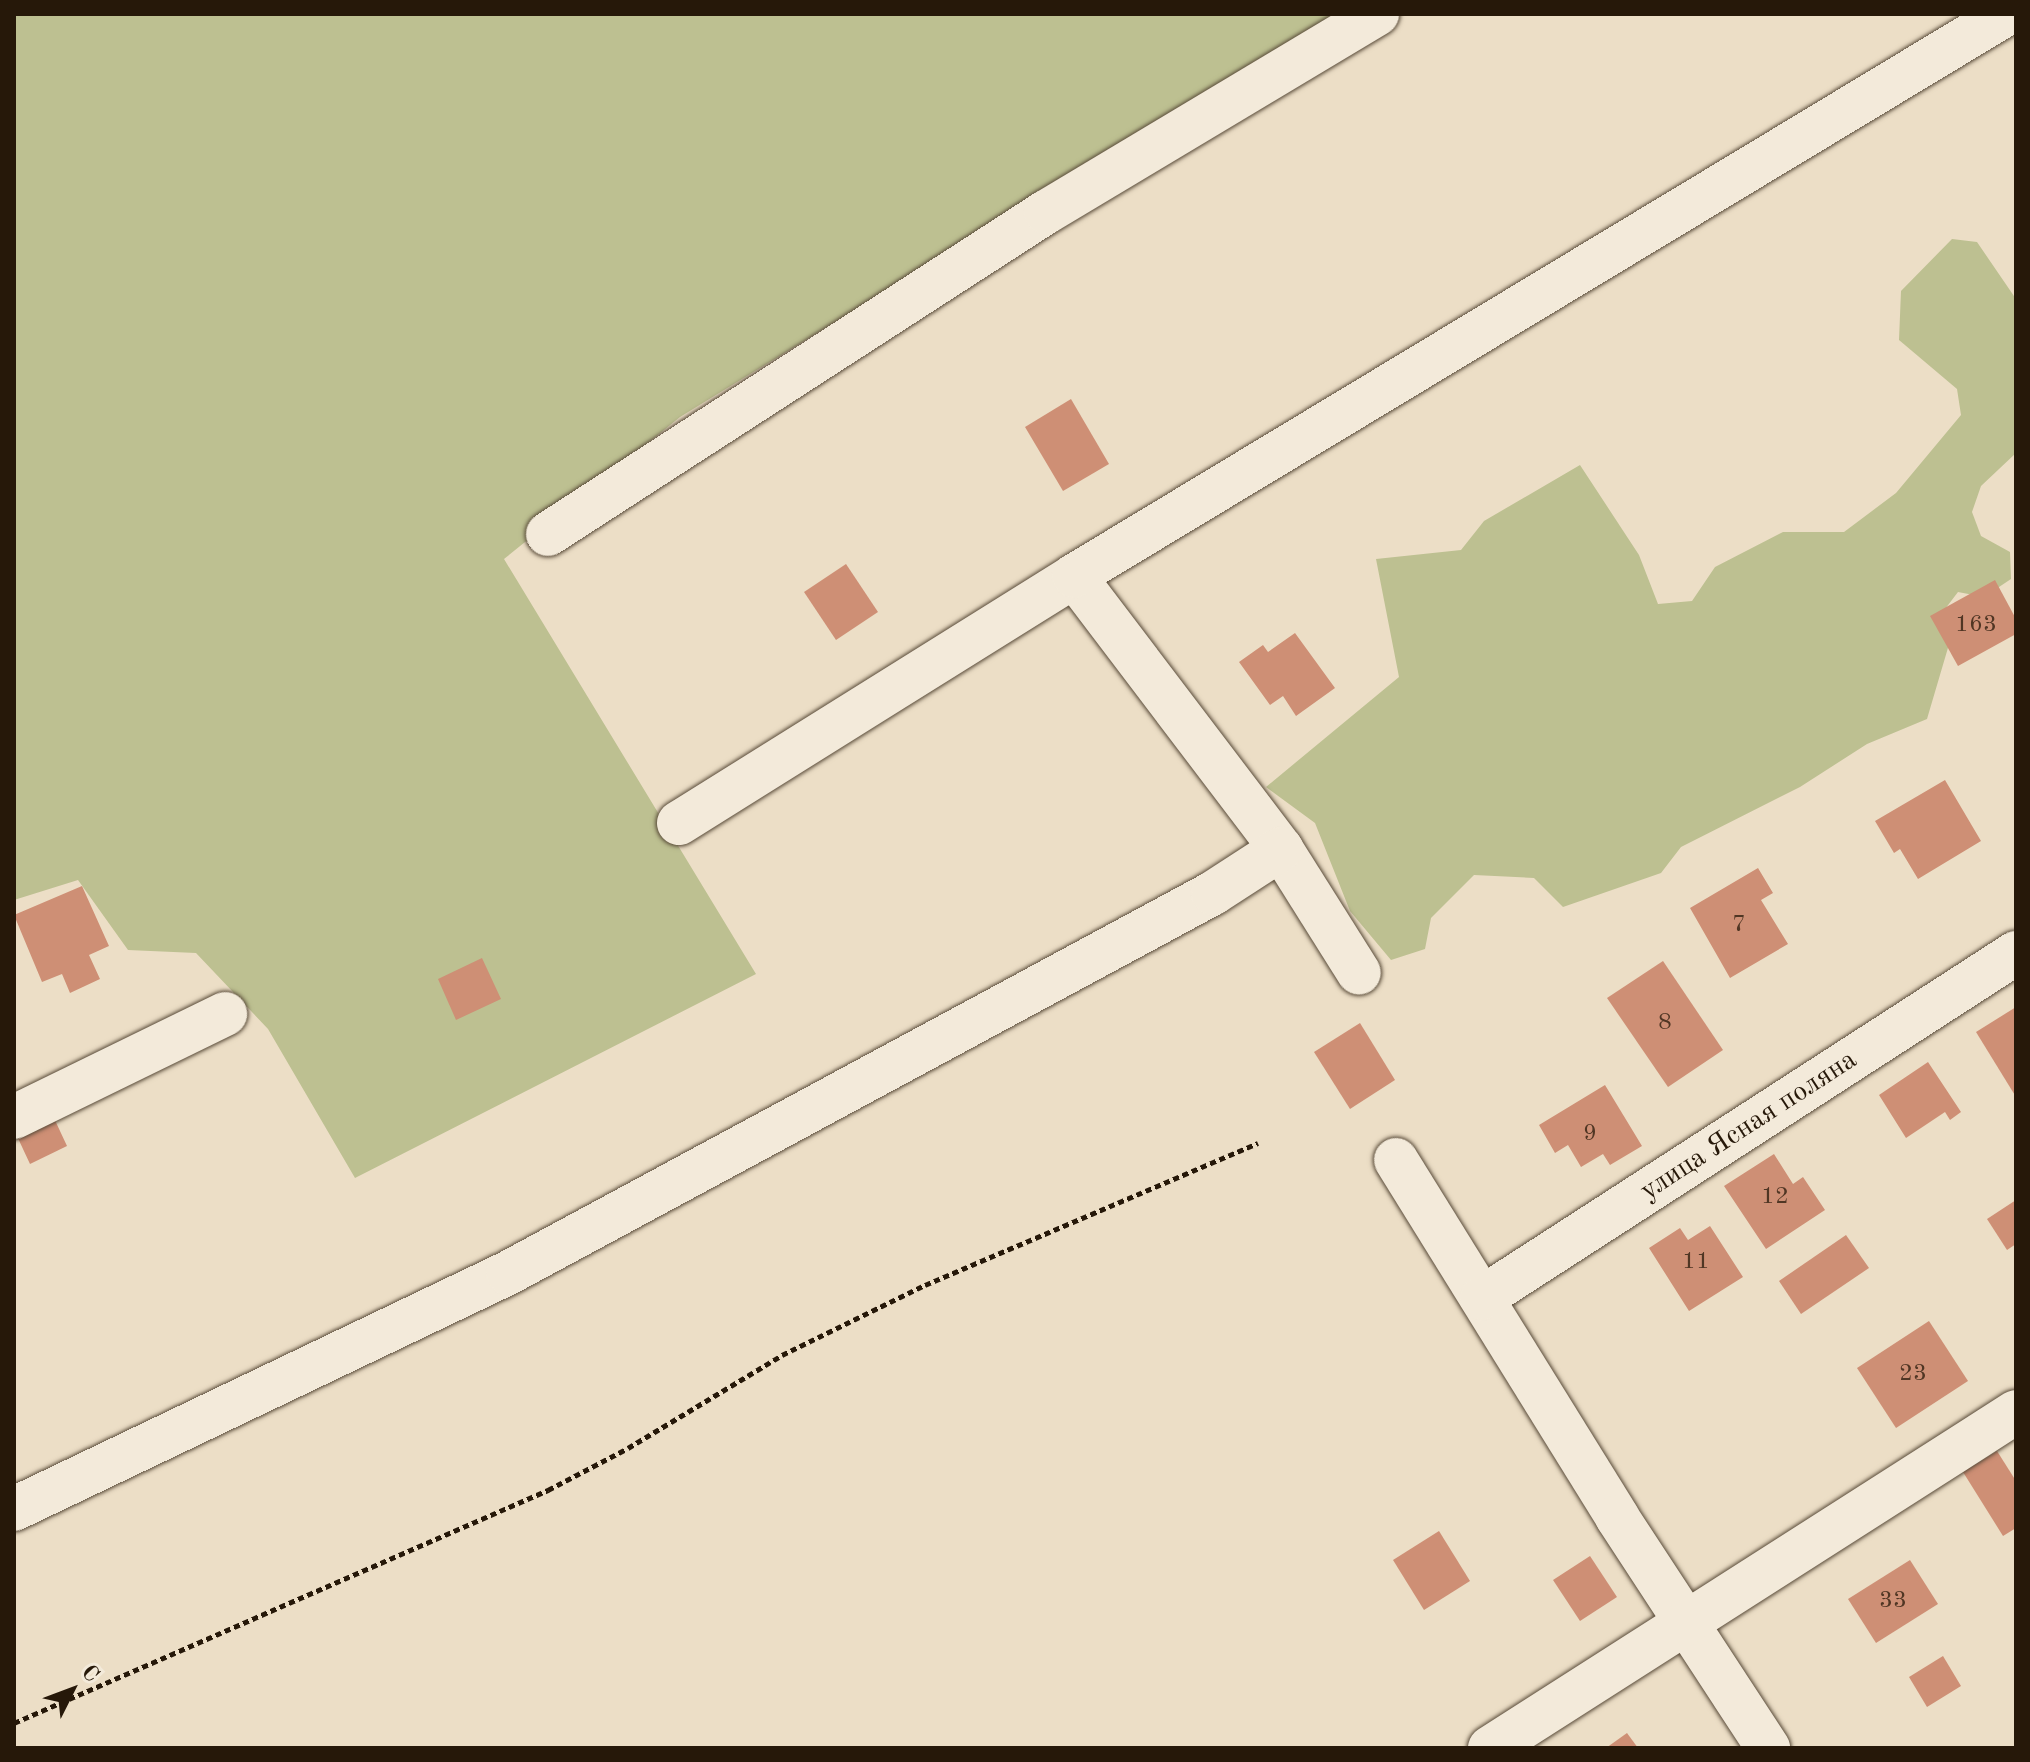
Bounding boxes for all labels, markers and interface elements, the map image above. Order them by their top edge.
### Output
house number: 163 [1955,612,1997,640]
house number: 7 [1732,912,1746,940]
house number: 8 [1658,1010,1672,1038]
street label: улица Ясная поляна [1634,1043,1864,1209]
house number: 9 [1583,1121,1597,1149]
house number: 12 [1761,1184,1789,1212]
house number: 11 [1682,1249,1710,1277]
house number: 23 [1899,1361,1927,1389]
house number: 33 [1879,1588,1907,1616]
north arrow [32,1650,112,1730]
text: С [77,1661,103,1687]

